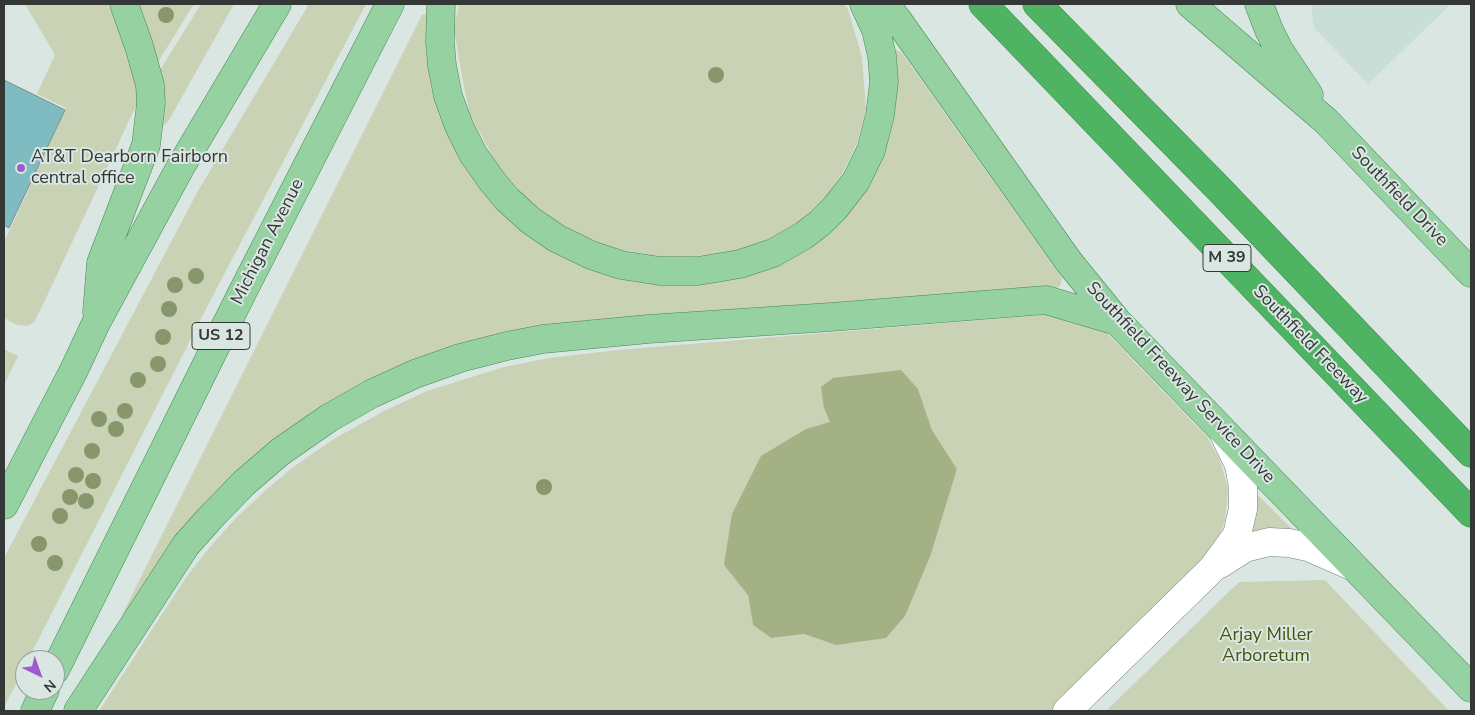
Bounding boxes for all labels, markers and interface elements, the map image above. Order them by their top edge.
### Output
street label: Southfield Drive [1346,143,1452,251]
place label: AT&T Dearborn Fairborn central office [31,147,228,190]
marker: AT&T Dearborn Fairborn central office [15,162,27,174]
street label: Michigan Avenue [227,175,309,309]
road number: M 39 [1203,244,1251,272]
street label: Southfield Freeway Service Drive [1081,278,1279,488]
street label: Southfield Freeway [1248,281,1372,409]
road number: US 12 [192,322,250,350]
park label: Arjay Miller Arboretum [1219,625,1313,668]
north arrow [15,650,65,700]
text: N [39,675,60,696]

